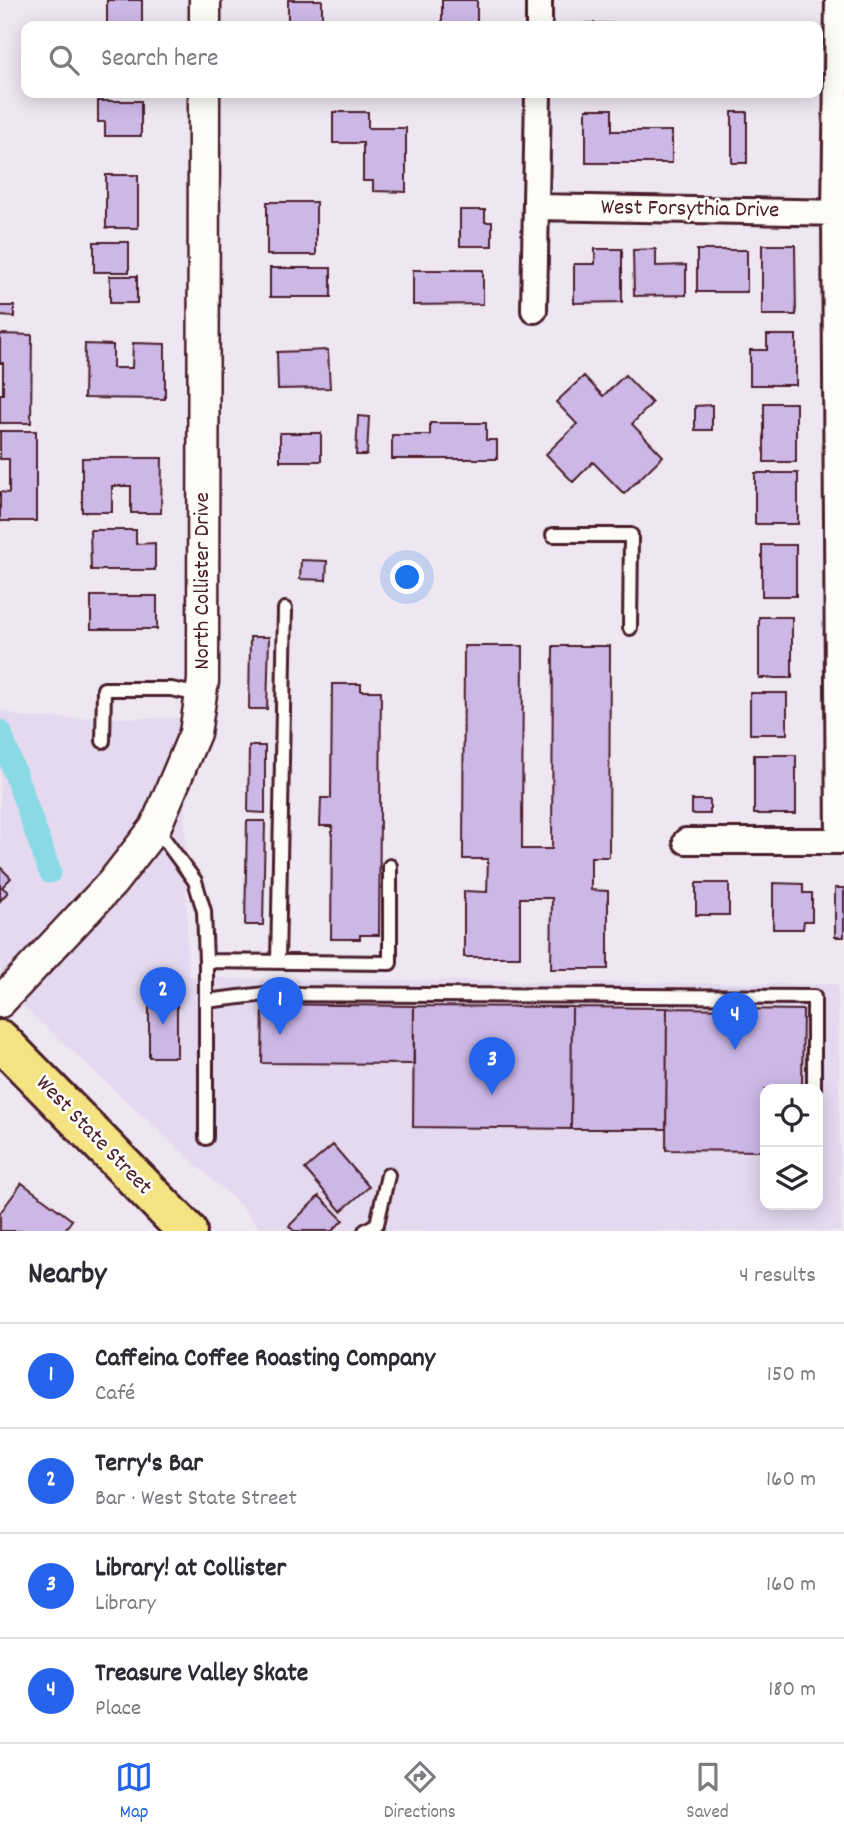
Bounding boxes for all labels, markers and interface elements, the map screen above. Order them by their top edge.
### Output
search box [21,21,823,98]
icon: search [45,41,83,79]
text: Search here [101,41,219,78]
street label: West Forsythia Drive [601,192,779,228]
street label: North Collister Drive [187,492,220,670]
your location [390,560,424,594]
pin: 2 [140,967,186,1025]
pin: 1 [257,977,303,1035]
pin: 4 [712,992,758,1050]
pin: 3 [469,1037,515,1095]
street label: West State Street [27,1068,159,1204]
map controls [760,1084,823,1210]
button: locate [760,1084,823,1147]
button: layers [760,1147,823,1210]
text: Nearby [28,1255,106,1298]
text: 4 results [739,1260,816,1293]
text: Caffeina Coffee Roasting Company [95,1341,435,1378]
text: 1 [48,1359,54,1392]
text: 150 m [767,1359,816,1392]
text: Café [95,1378,135,1411]
text: Terry's Bar [95,1446,203,1483]
text: 2 [46,1464,56,1497]
text: 160 m [766,1464,816,1497]
text: Bar · West State Street [95,1483,297,1516]
text: Library! at Collister [95,1551,286,1588]
text: 3 [46,1569,56,1602]
text: 160 m [766,1569,816,1602]
text: Library [95,1588,156,1621]
text: Treasure Valley Skate [95,1656,308,1693]
text: 4 [46,1674,56,1707]
text: 180 m [768,1674,816,1707]
text: Place [95,1693,141,1726]
tab: Map [115,1758,153,1827]
tab: Directions [384,1758,456,1827]
tab: Saved [686,1758,729,1827]

